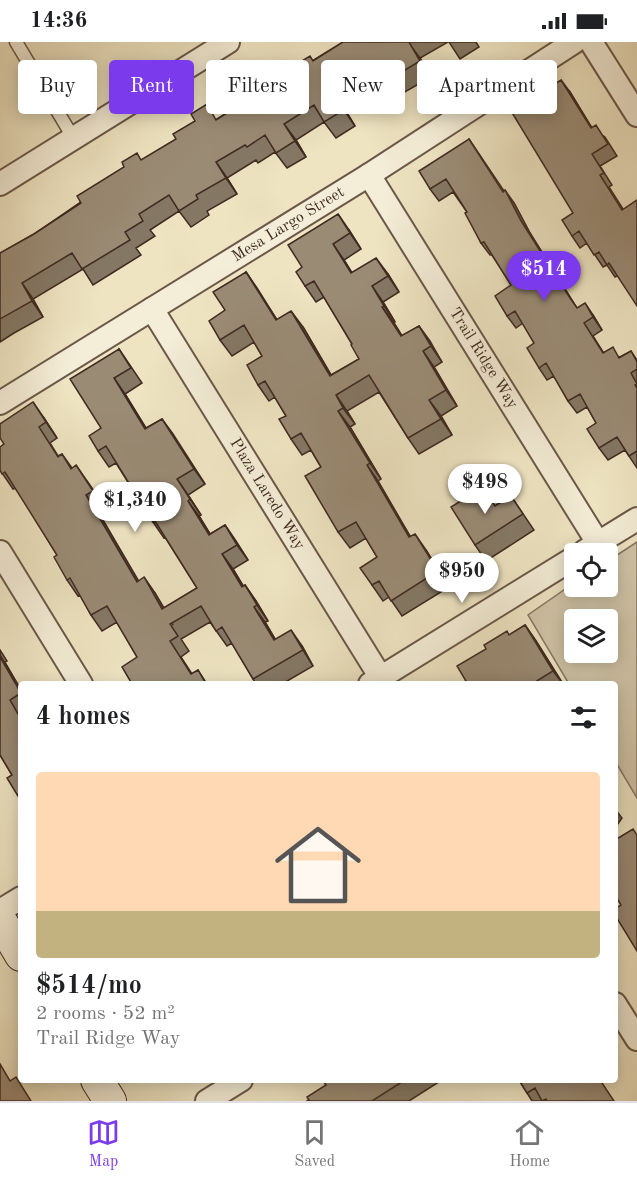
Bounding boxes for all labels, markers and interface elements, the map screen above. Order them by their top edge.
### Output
text: 14:36 [30,10,87,32]
chip: Buy [18,60,97,114]
chip: Rent [109,60,194,114]
chip: Filters [206,60,309,114]
chip: New [321,60,405,114]
chip: Apartment [417,60,557,114]
street label: Mesa Largo Street [229,184,348,265]
pin: $514 [508,251,580,302]
text: $514 [521,260,567,280]
street label: Trail Ridge Way [446,305,521,412]
street label: Plaza Laredo Way [226,436,308,553]
pin: $498 [449,464,521,515]
text: $498 [462,473,508,493]
pin: $1,340 [86,482,184,533]
text: $1,340 [103,491,167,511]
map controls [564,543,618,663]
button: locate [564,543,618,597]
pin: $950 [426,553,498,604]
text: $950 [439,562,485,582]
button: layers [564,609,618,663]
icon: filters [567,701,600,734]
text: 4 homes [36,704,130,730]
icon: home [264,811,372,919]
text: $514/mo [36,973,142,999]
text: 2 rooms · 52 m² [36,1004,175,1024]
text: Trail Ridge Way [36,1029,180,1049]
tab: Map [87,1116,120,1172]
tab: Saved [294,1116,335,1172]
tab: Home [509,1116,550,1172]

